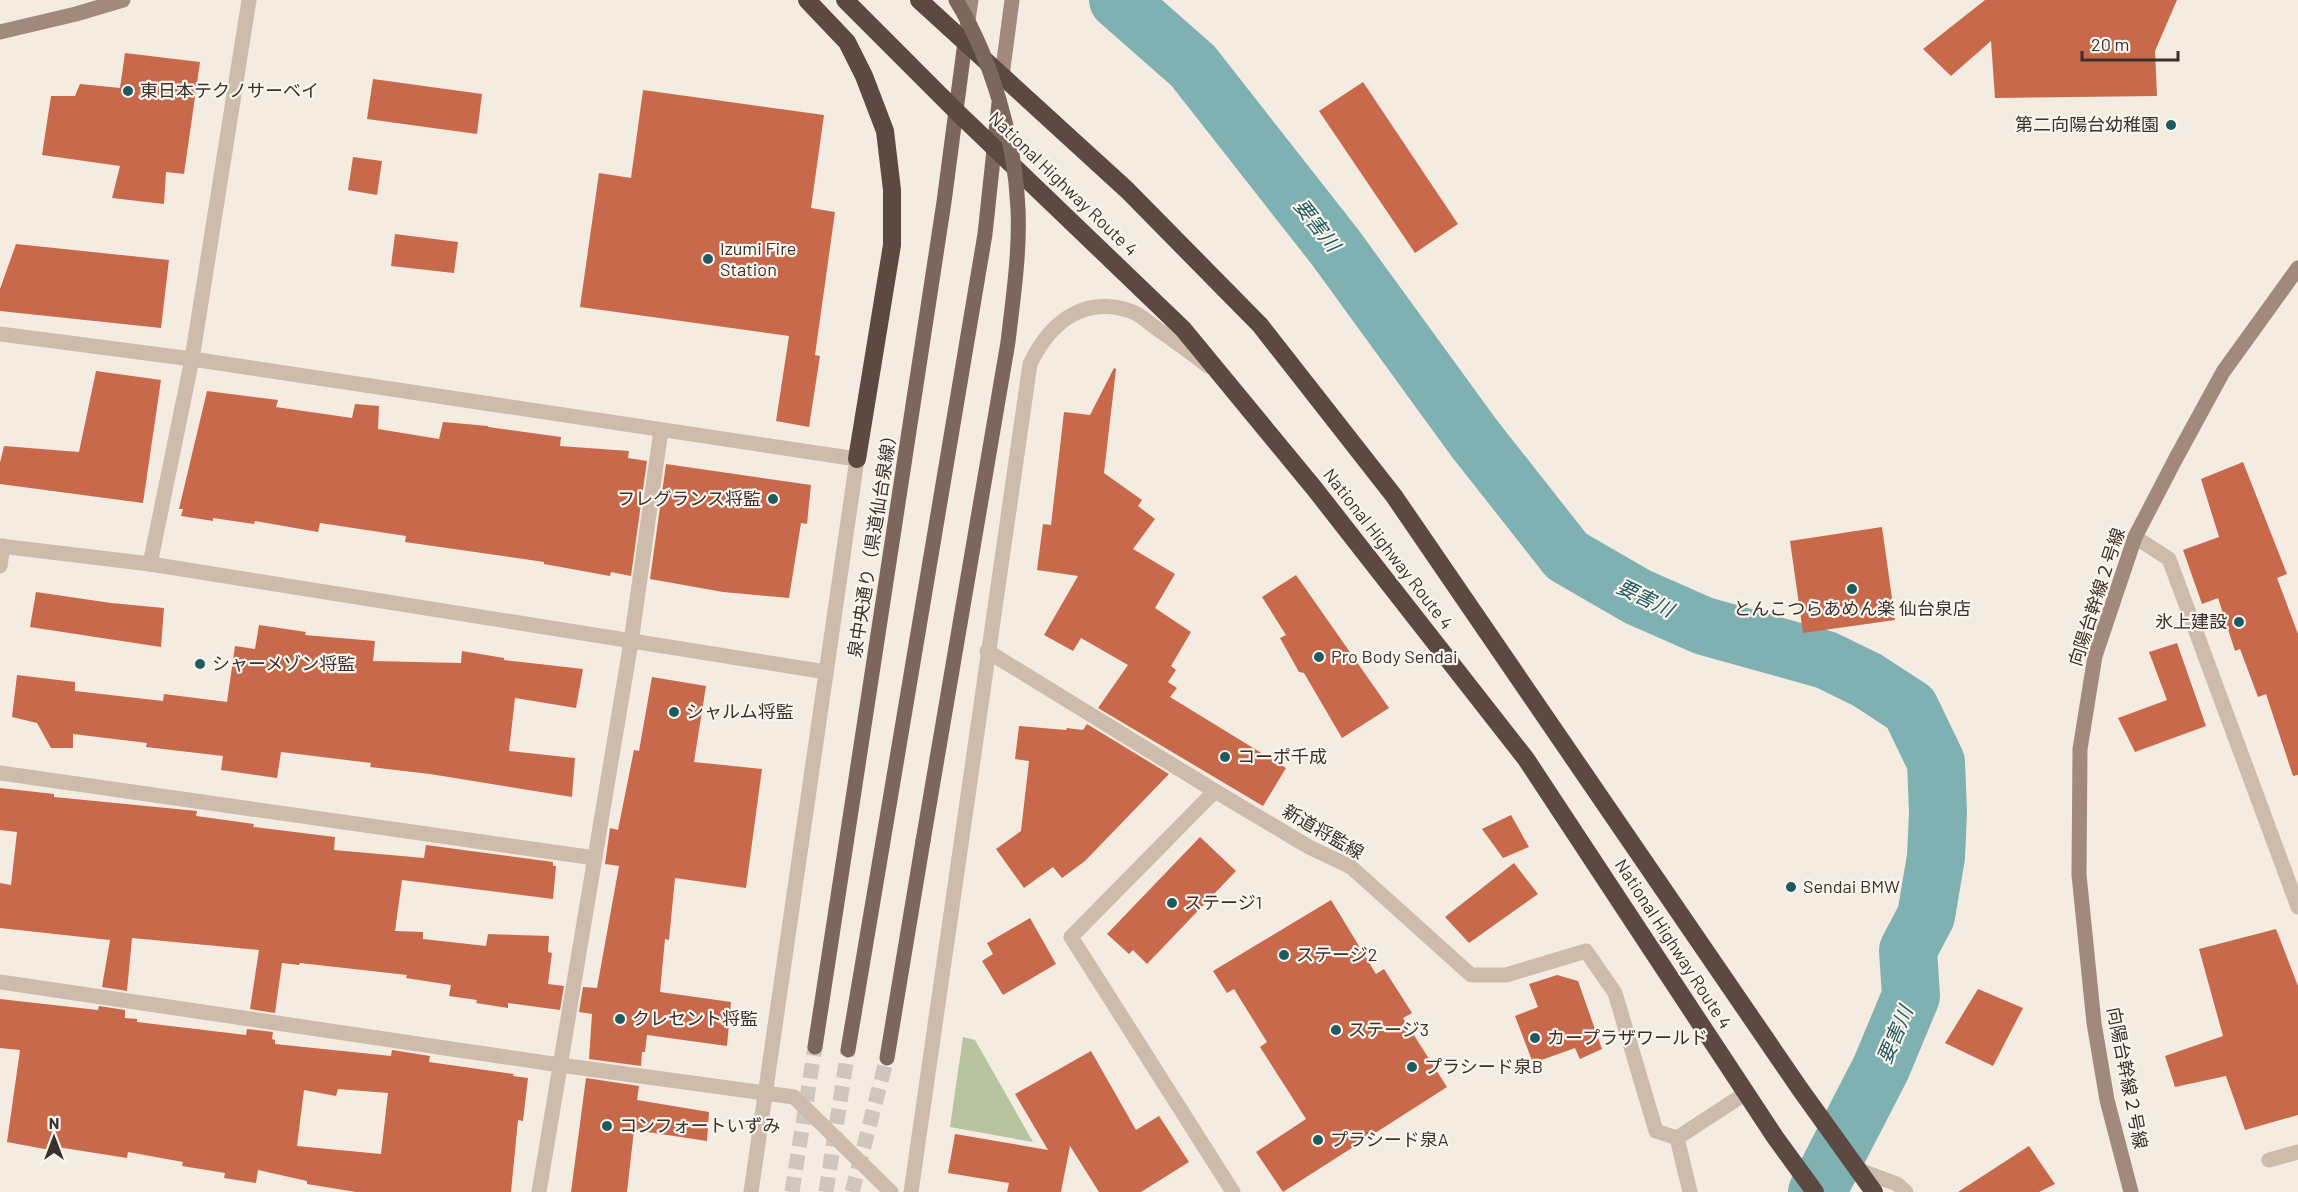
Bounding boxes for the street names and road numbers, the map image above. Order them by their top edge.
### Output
street label: National Highway Route 4 [985,107,1143,260]
street label: 泉中央通り（県道仙台泉線） [843,425,901,659]
street label: National Highway Route 4 [1319,464,1458,633]
street label: 向陽台幹線２号線 [2063,525,2129,669]
street label: 新道将監線 [1279,799,1368,863]
street label: National Highway Route 4 [1611,854,1737,1032]
street label: 向陽台幹線２号線 [2103,1005,2153,1151]

